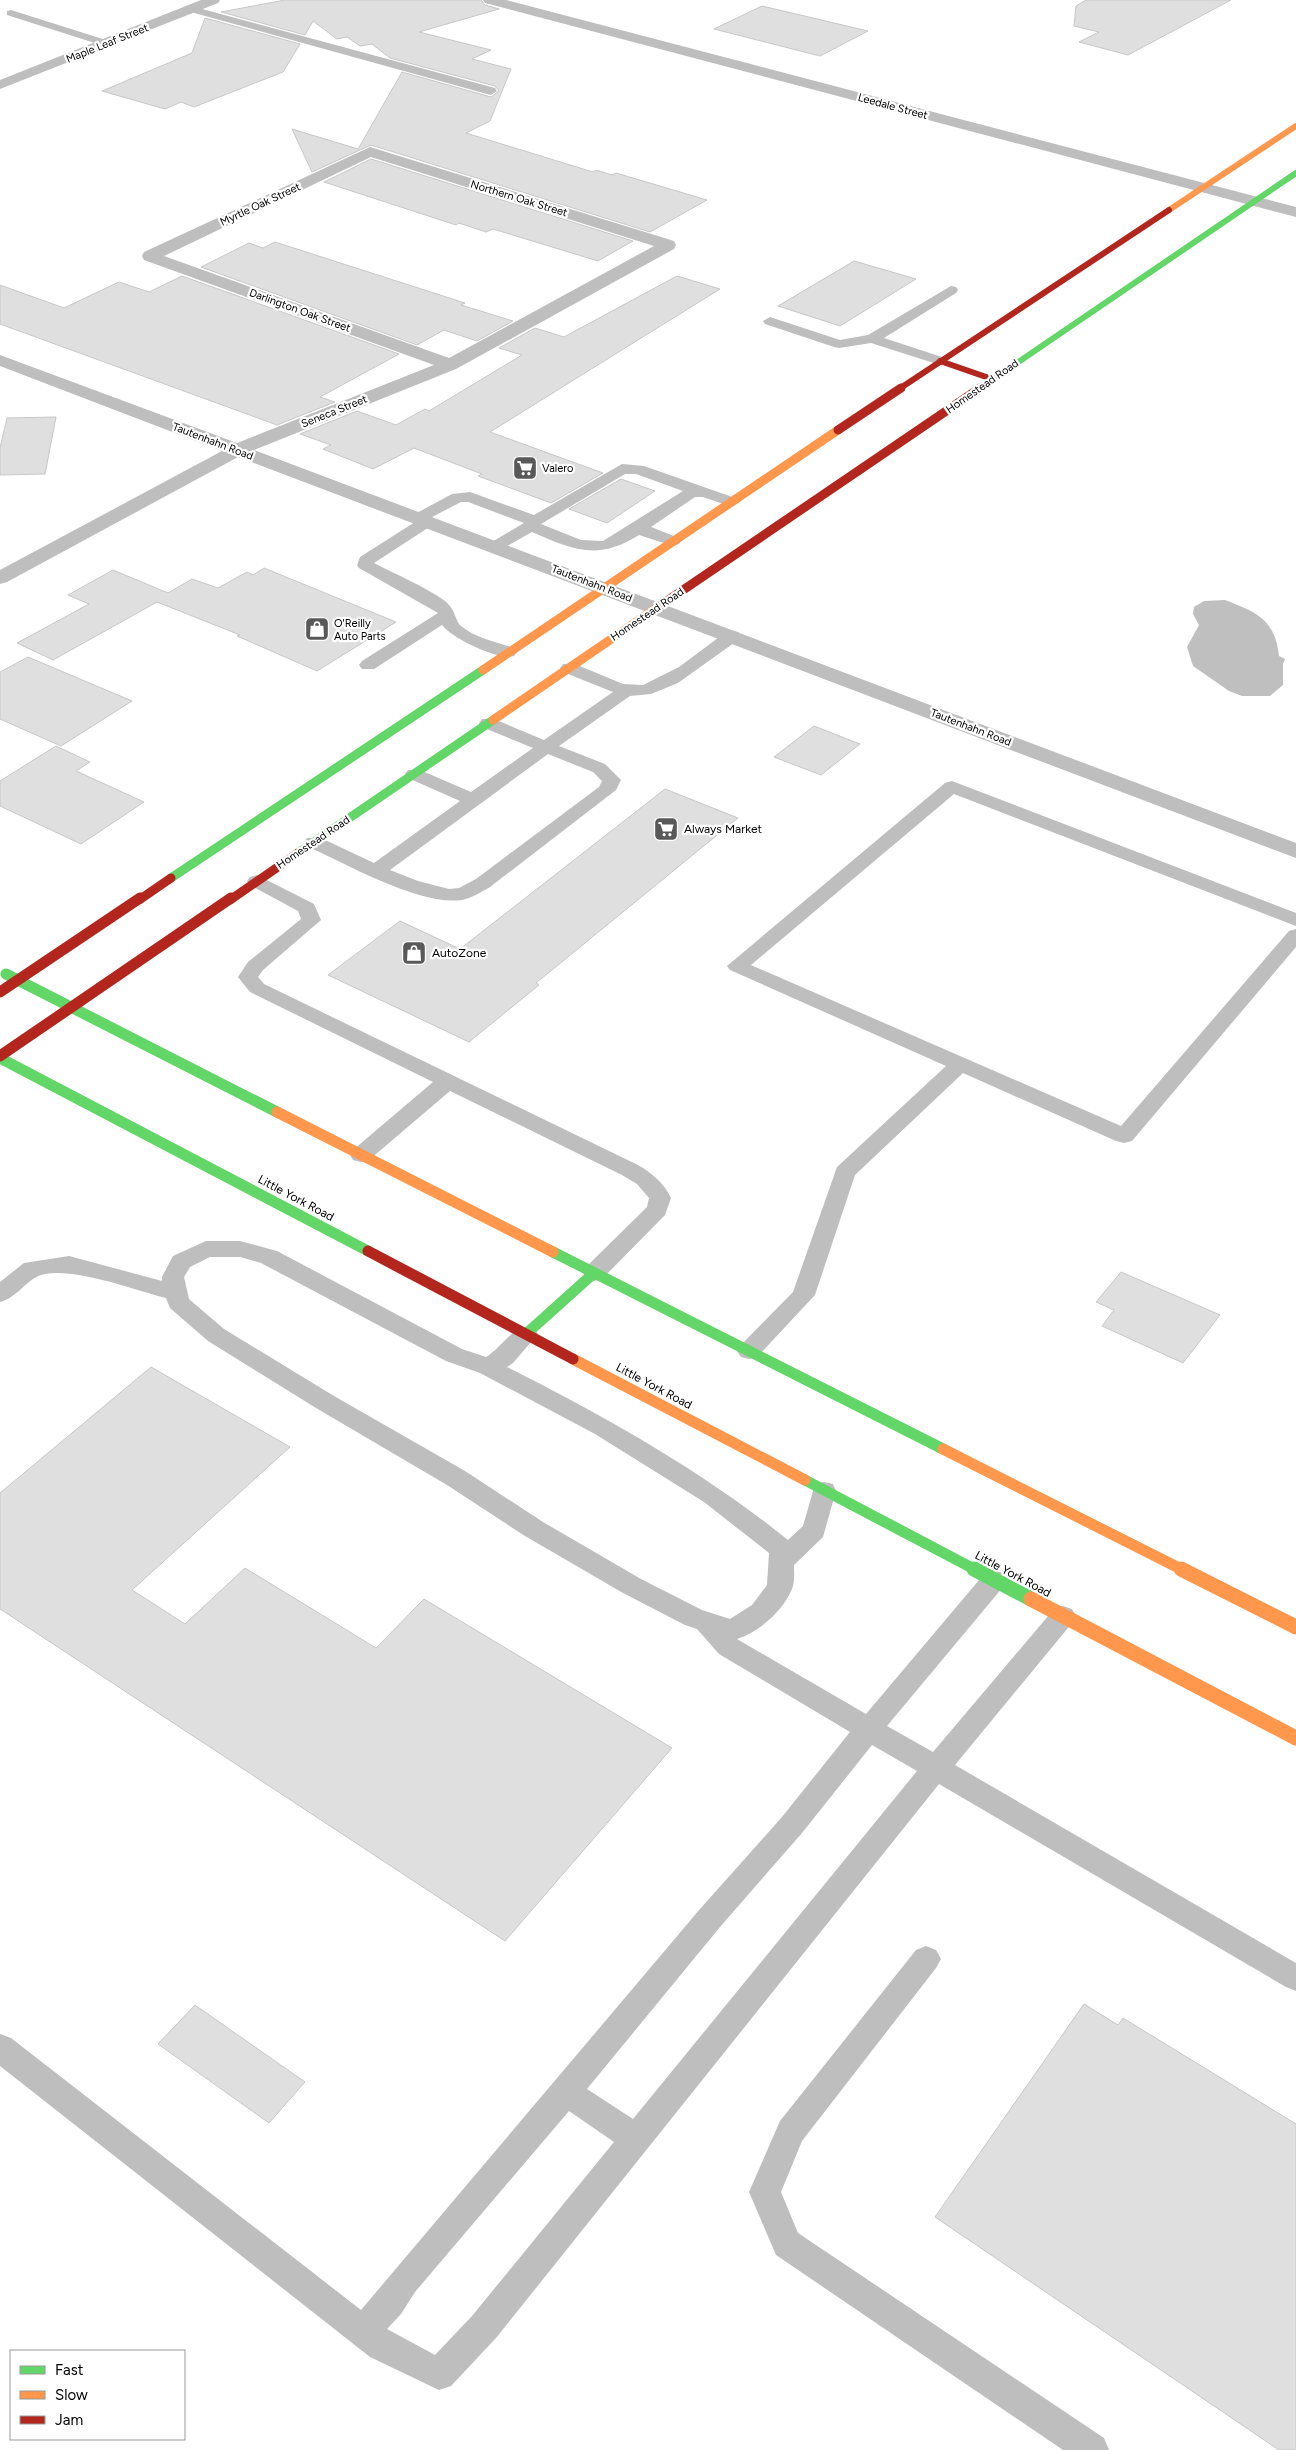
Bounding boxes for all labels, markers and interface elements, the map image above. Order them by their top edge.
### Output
street label: Maple Leaf Street [64,21,150,66]
street label: Leedale Street [857,91,929,122]
street label: Northern Oak Street [469,178,569,219]
street label: Myrtle Oak Street [218,180,302,229]
street label: Darlington Oak Street [247,286,352,335]
street label: Homestead Road [944,357,1021,416]
street label: Seneca Street [299,392,369,431]
street label: Tautenhahn Road [171,420,255,463]
supermarket icon: Valero [512,455,538,481]
place label: Valero [542,462,573,475]
street label: Tautenhahn Road [550,562,634,605]
street label: Homestead Road [608,585,686,644]
shop icon: O'Reilly Auto Parts [304,616,330,642]
place label: O'Reilly Auto Parts [334,617,386,643]
street label: Tautenhahn Road [929,706,1013,749]
street label: Homestead Road [274,813,352,872]
supermarket icon: Always Market [653,816,679,842]
place label: Always Market [684,822,763,836]
shop icon: AutoZone [401,940,427,966]
place label: AutoZone [432,946,487,960]
street label: Little York Road [256,1172,336,1224]
street label: Little York Road [614,1360,694,1412]
street label: Little York Road [973,1548,1053,1600]
legend [10,2350,185,2440]
text: Fast [55,2361,84,2379]
text: Slow [55,2386,88,2404]
text: Jam [55,2411,83,2429]

